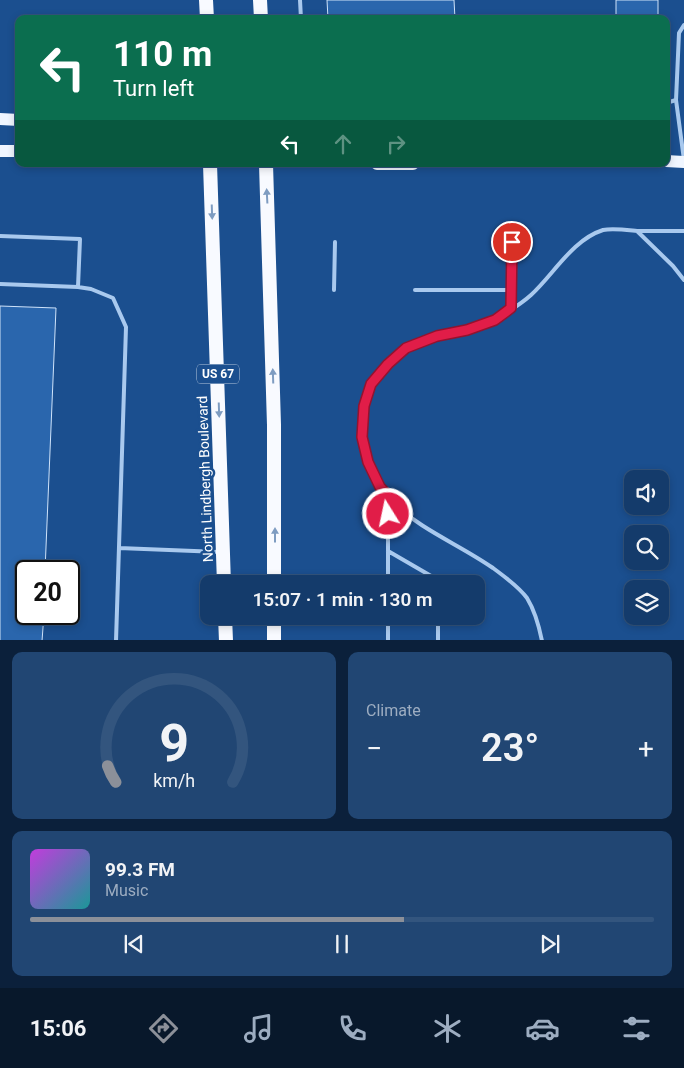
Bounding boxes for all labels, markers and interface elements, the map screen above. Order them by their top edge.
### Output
text: 110 m [113,34,212,75]
icon: left [30,35,95,100]
text: Turn left [113,76,194,101]
icon: left [276,130,304,158]
icon: ahead [329,130,357,158]
icon: right [382,130,410,158]
one-way arrow [263,188,271,204]
one-way arrow [208,205,216,221]
pin [491,221,533,263]
icon: arrive [498,228,526,256]
road number: US 67 [197,364,239,384]
one-way arrow [268,368,276,384]
street label: North Lindbergh Boulevard [194,396,216,562]
one-way arrow [215,402,223,418]
map controls [624,470,669,625]
button: sound [624,470,669,515]
position arrow [361,487,413,539]
button: search [624,525,669,570]
one-way arrow [271,527,279,543]
speed limit sign: 20 [15,560,80,625]
button: layers [624,580,669,625]
text: 15:07 · 1 min · 130 m [252,588,433,611]
text: Climate [366,701,421,720]
text: 9 [159,713,189,774]
text: 23° [481,726,539,770]
text: − [366,732,382,765]
text: + [638,732,654,765]
text: km/h [153,770,195,791]
text: 99.3 FM [105,858,175,881]
text: Music [105,881,148,900]
icon: previous [120,930,148,958]
icon: pause [328,930,356,958]
icon: next [536,930,564,958]
icon: directions [146,1011,181,1046]
icon: music [241,1011,276,1046]
icon: phone [335,1011,370,1046]
icon: climate [430,1011,465,1046]
icon: car [525,1011,560,1046]
icon: filters [619,1011,654,1046]
text: 15:06 [30,1016,86,1041]

